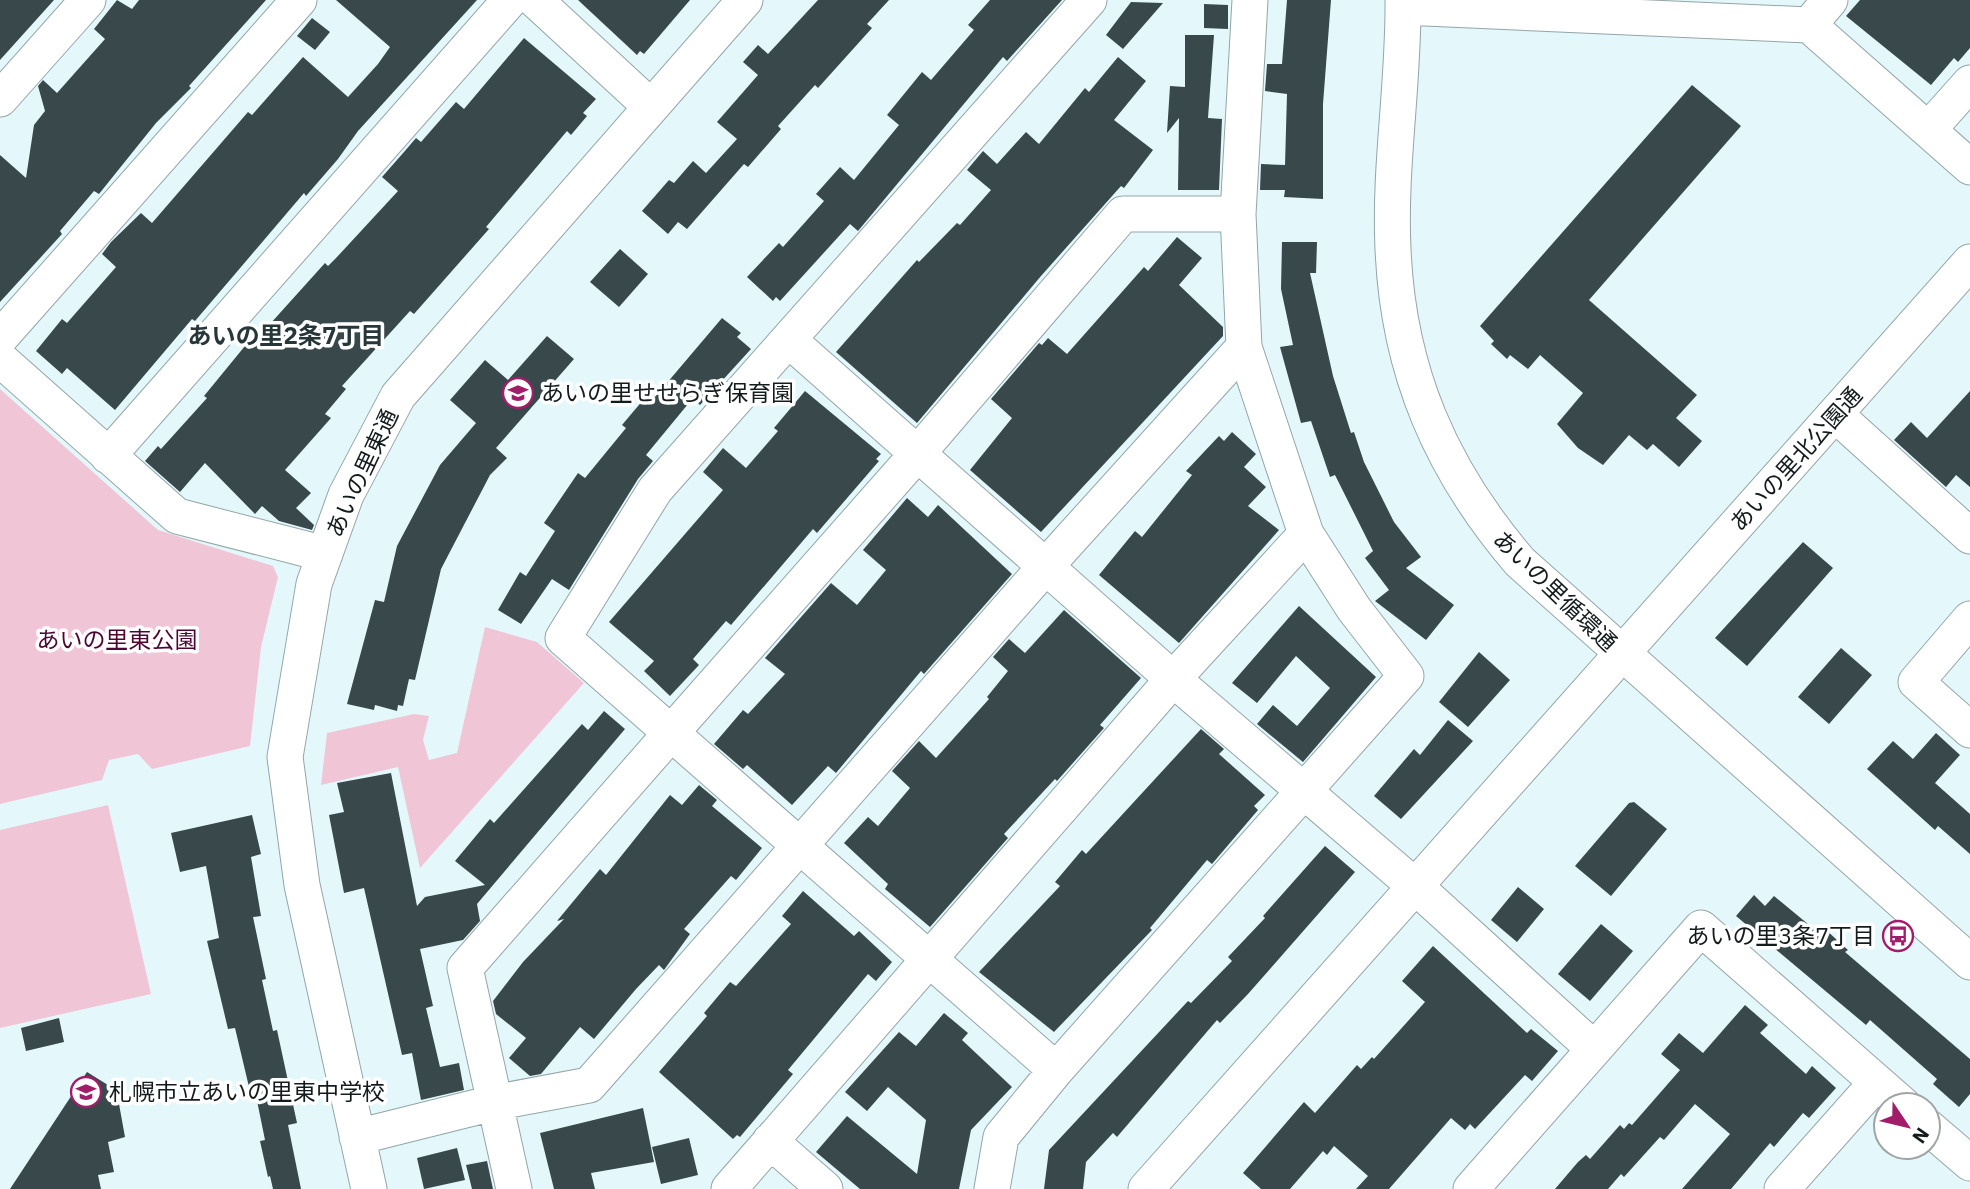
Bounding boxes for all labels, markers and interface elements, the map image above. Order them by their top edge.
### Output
district label: あいの里2条7丁目 [188,319,384,351]
school or university icon: あいの里せせらぎ保育園 [501,376,535,410]
place label: あいの里せせらぎ保育園 [541,377,794,407]
street label: あいの里北公園通 [1723,380,1868,537]
street label: あいの里東通 [318,404,404,541]
street label: あいの里循環通 [1487,524,1624,657]
park label: あいの里東公園 [37,624,198,654]
bus stop icon: あいの里3条7丁目 [1881,919,1915,953]
place label: あいの里3条7丁目 [1686,920,1875,950]
school or university icon: 札幌市立あいの里東中学校 [69,1075,103,1109]
place label: 札幌市立あいの里東中学校 [109,1076,385,1106]
north arrow [1872,1091,1942,1161]
text: N [1907,1123,1935,1148]

